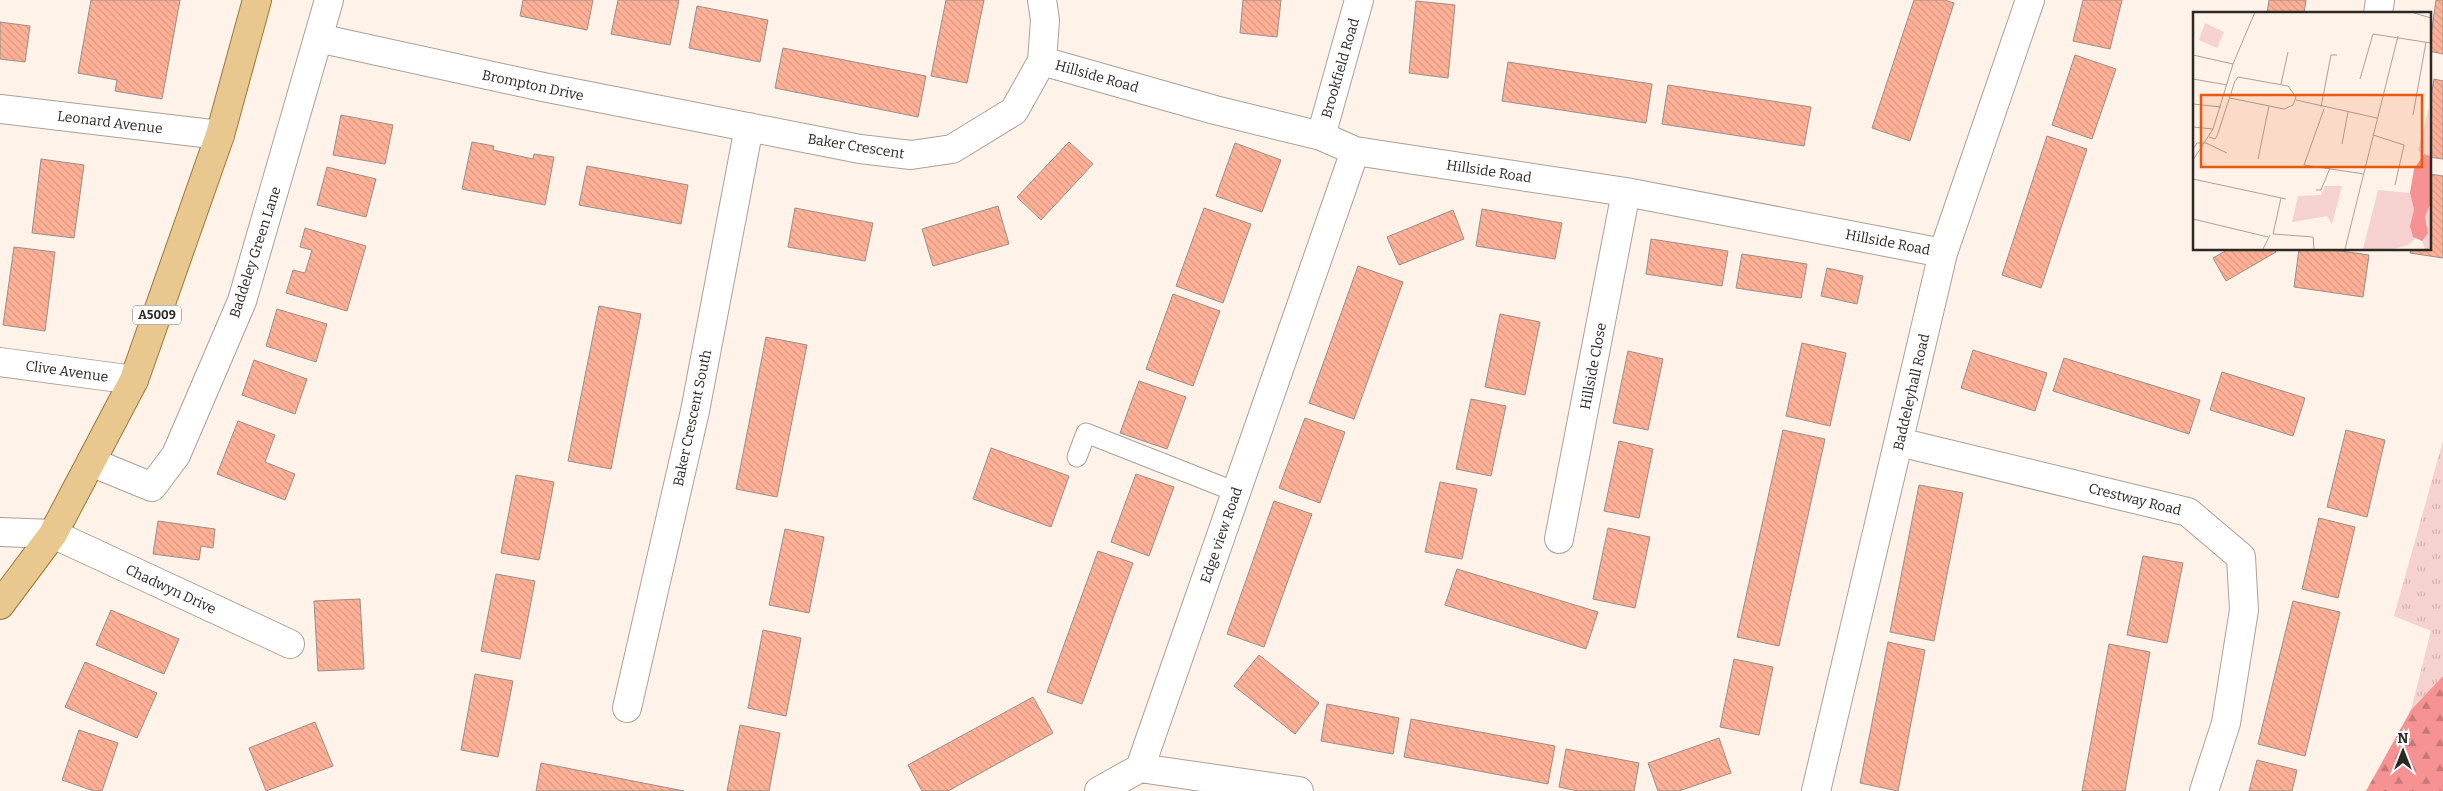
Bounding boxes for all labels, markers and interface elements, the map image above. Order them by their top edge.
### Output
inset map [2193,12,2430,250]
street label: Brookfield Road [1318,16,1363,120]
street label: Hillside Road [1053,56,1141,96]
street label: Brompton Drive [481,66,585,105]
street label: Leonard Avenue [56,108,164,137]
street label: Baker Crescent [806,130,906,163]
street label: Hillside Road [1445,156,1533,187]
street label: Baddeley Green Lane [226,184,285,320]
street label: Hillside Road [1844,226,1932,259]
road number: A5009 [133,306,181,324]
street label: Hillside Close [1577,321,1610,411]
street label: Baddeleyhall Road [1890,332,1933,452]
street label: Baker Crescent South [670,348,715,488]
street label: Clive Avenue [24,357,109,386]
street label: Crestway Road [2087,480,2183,519]
street label: Edge view Road [1197,485,1246,586]
street label: Chadwyn Drive [123,561,219,618]
north arrow [2378,726,2428,776]
text: N [2398,730,2409,747]

